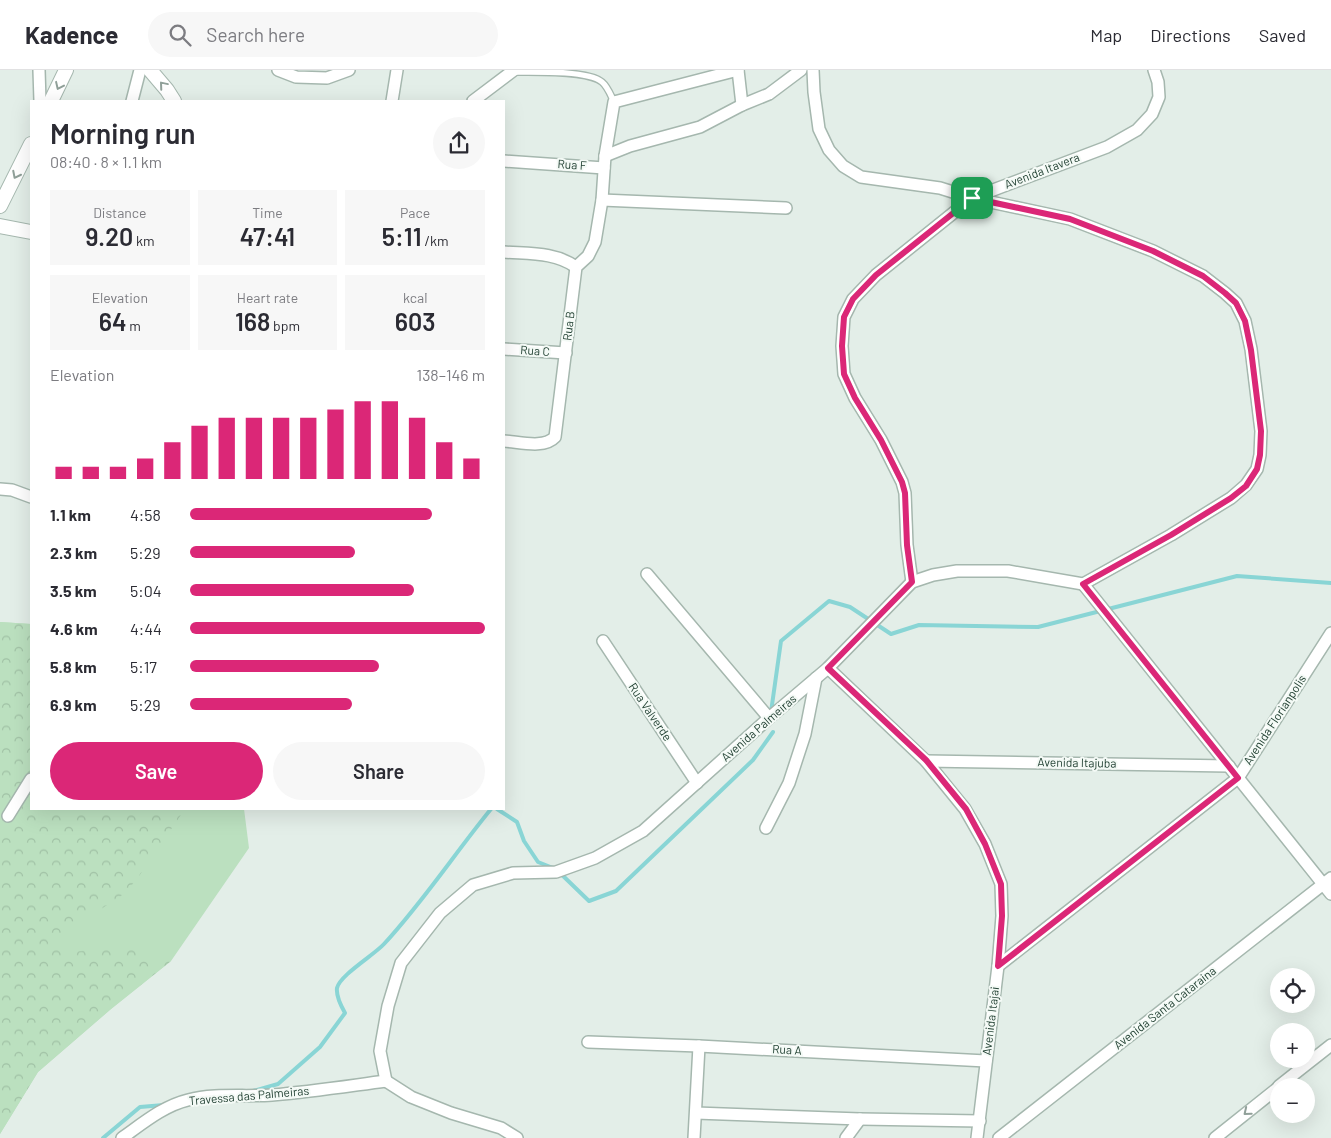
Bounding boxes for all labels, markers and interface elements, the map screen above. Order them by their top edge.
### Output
search box [148,12,498,57]
text: Kadence [25,20,118,49]
icon: search [166,21,194,49]
text: Search here [206,23,305,46]
text: Map [1090,24,1122,46]
text: Directions [1150,24,1231,46]
text: Saved [1259,24,1306,46]
one-way arrow [54,81,65,90]
one-way arrow [160,82,168,91]
text: Morning run [50,116,196,150]
button: share [433,117,485,169]
street label: Avenida Itavera [1002,149,1081,191]
text: 08:40 · 8 × 1.1 km [50,152,162,171]
street label: Rua F [557,156,587,172]
one-way arrow [12,170,22,179]
pin [951,177,993,219]
icon: arrive [958,184,986,212]
text: Distance [93,204,147,221]
text: Time [252,204,283,221]
text: Pace [400,204,430,221]
text: 9.20 [85,221,133,251]
text: 47:41 [240,221,295,251]
text: 5:11 [382,221,422,251]
text: km [133,232,155,249]
text: /km [422,232,449,249]
text: Elevation [92,289,148,306]
text: Heart rate [237,289,298,306]
text: kcal [403,289,427,306]
text: 64 [99,306,127,336]
text: 168 [235,306,270,336]
text: 603 [395,306,436,336]
street label: Rua B [559,310,577,342]
text: m [127,317,141,334]
text: bpm [270,317,300,334]
street label: Rua C [520,342,550,358]
text: Elevation [50,365,114,384]
text: 138–146 m [417,365,485,384]
text: 1.1 km [50,505,91,524]
text: 4:58 [130,505,161,524]
text: 2.3 km [50,543,97,562]
text: 5:29 [130,543,161,562]
text: 3.5 km [50,581,97,600]
text: 5:04 [130,581,162,600]
text: 4.6 km [50,619,98,638]
text: 4:44 [130,619,162,638]
text: 5.8 km [50,657,97,676]
text: 5:17 [130,657,157,676]
street label: Avenida Florianpolis [1240,672,1309,767]
street label: Rua Valverde [626,680,675,743]
street label: Avenida Palmeiras [718,691,799,764]
text: 6.9 km [50,695,97,714]
text: 5:29 [130,695,161,714]
button: Save [50,742,263,800]
button: Share [273,742,485,800]
street label: Avenida Itajuba [1037,754,1117,770]
street label: Avenida Santa Cataraina [1110,963,1218,1051]
map controls [1270,968,1315,1123]
button: locate [1270,968,1315,1013]
street label: Avenida Itajai [979,986,1001,1056]
button: + [1270,1023,1315,1068]
street label: Rua A [772,1041,802,1057]
button: − [1270,1078,1315,1123]
street label: Travessa das Palmeiras [188,1083,310,1107]
one-way arrow [1244,1107,1253,1115]

